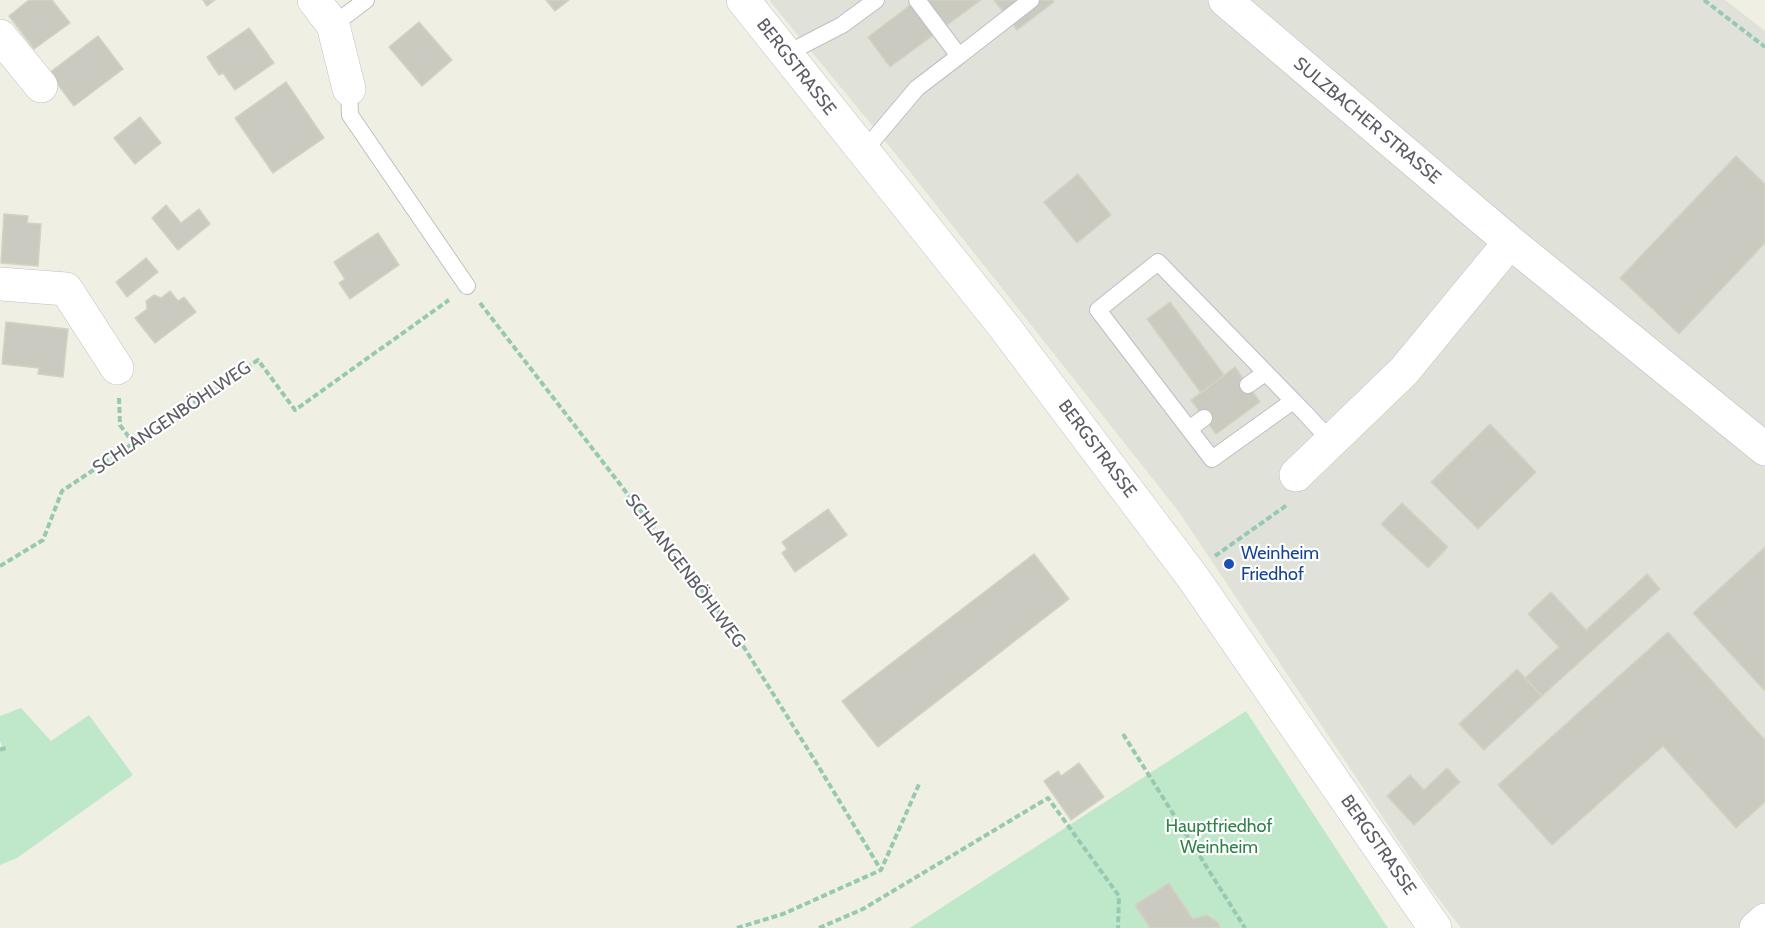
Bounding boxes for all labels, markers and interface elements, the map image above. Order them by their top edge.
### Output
street label: BERGSTRASSE [752,14,840,120]
street label: SULZBACHER STRASSE [1289,53,1445,189]
street label: SCHLANGENBÖHLWEG [89,357,255,479]
street label: BERGSTRASSE [1053,396,1141,502]
street label: SCHLANGENBÖHLWEG [620,490,750,652]
place label: Weinheim Friedhof [1241,543,1319,586]
marker: Weinheim Friedhof [1222,557,1236,571]
street label: BERGSTRASSE [1336,791,1420,899]
park label: Hauptfriedhof Weinheim [1166,816,1272,858]

